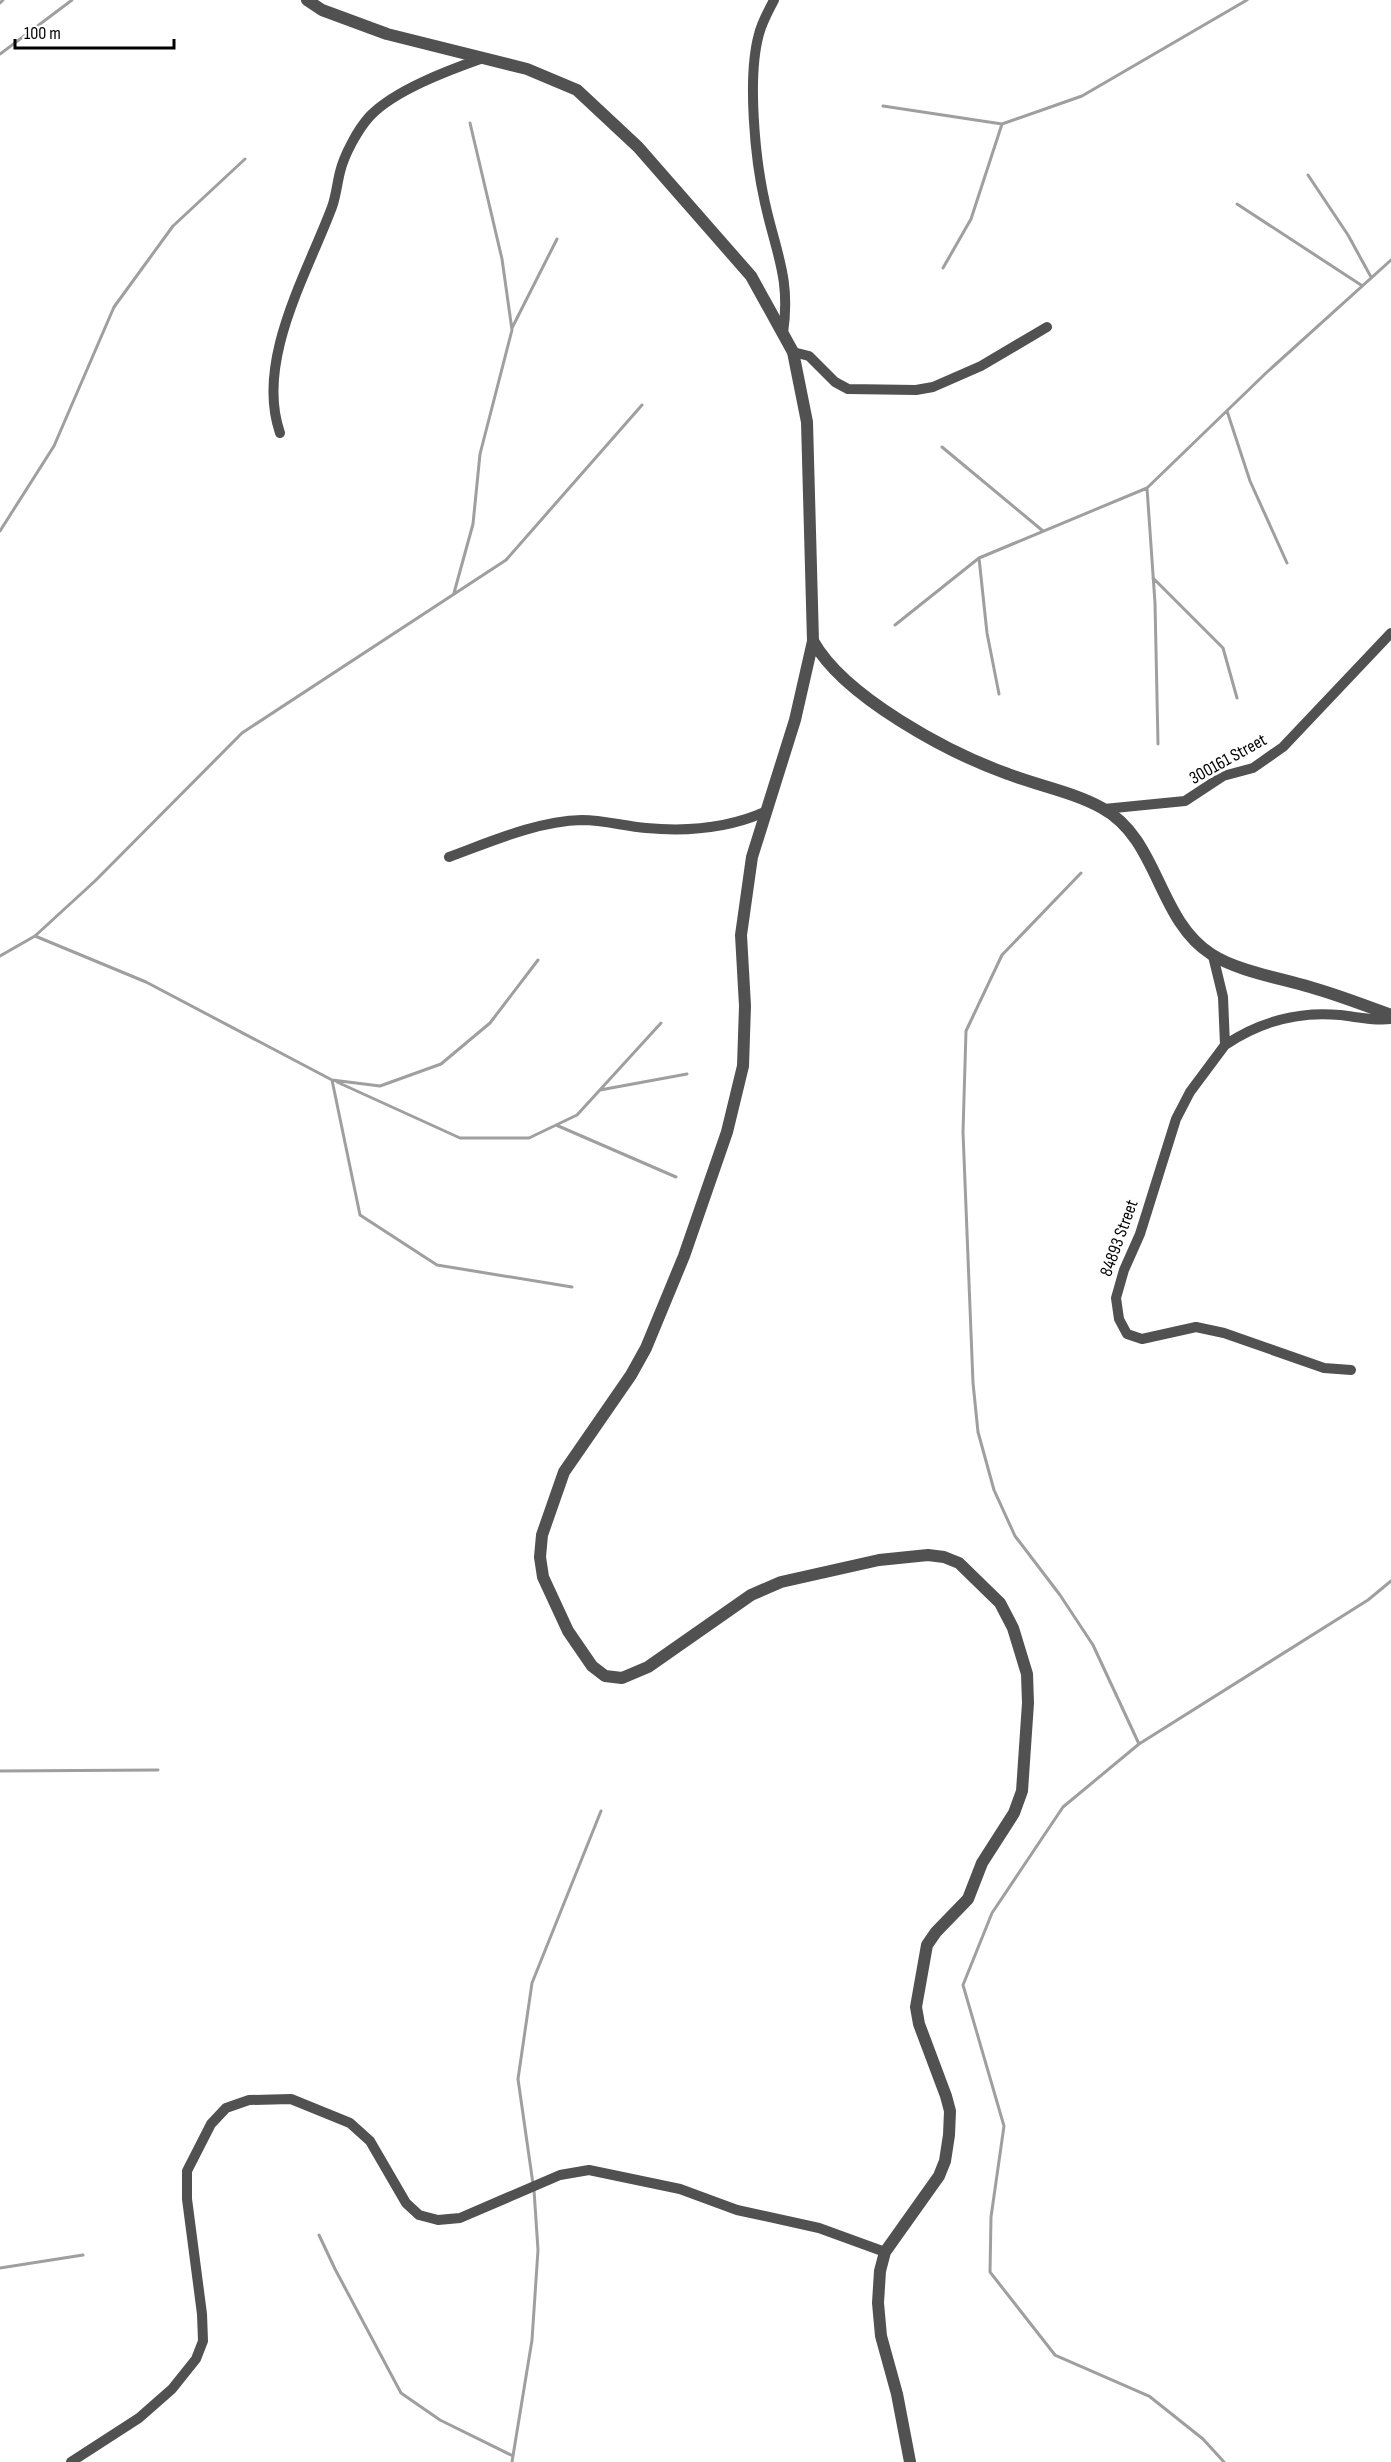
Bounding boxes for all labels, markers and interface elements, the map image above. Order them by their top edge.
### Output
scale bar [15,12,174,50]
text: 100 m [24,23,61,44]
street label: 300161 Street [1186,729,1271,789]
street label: 84893 Street [1095,1196,1143,1279]

